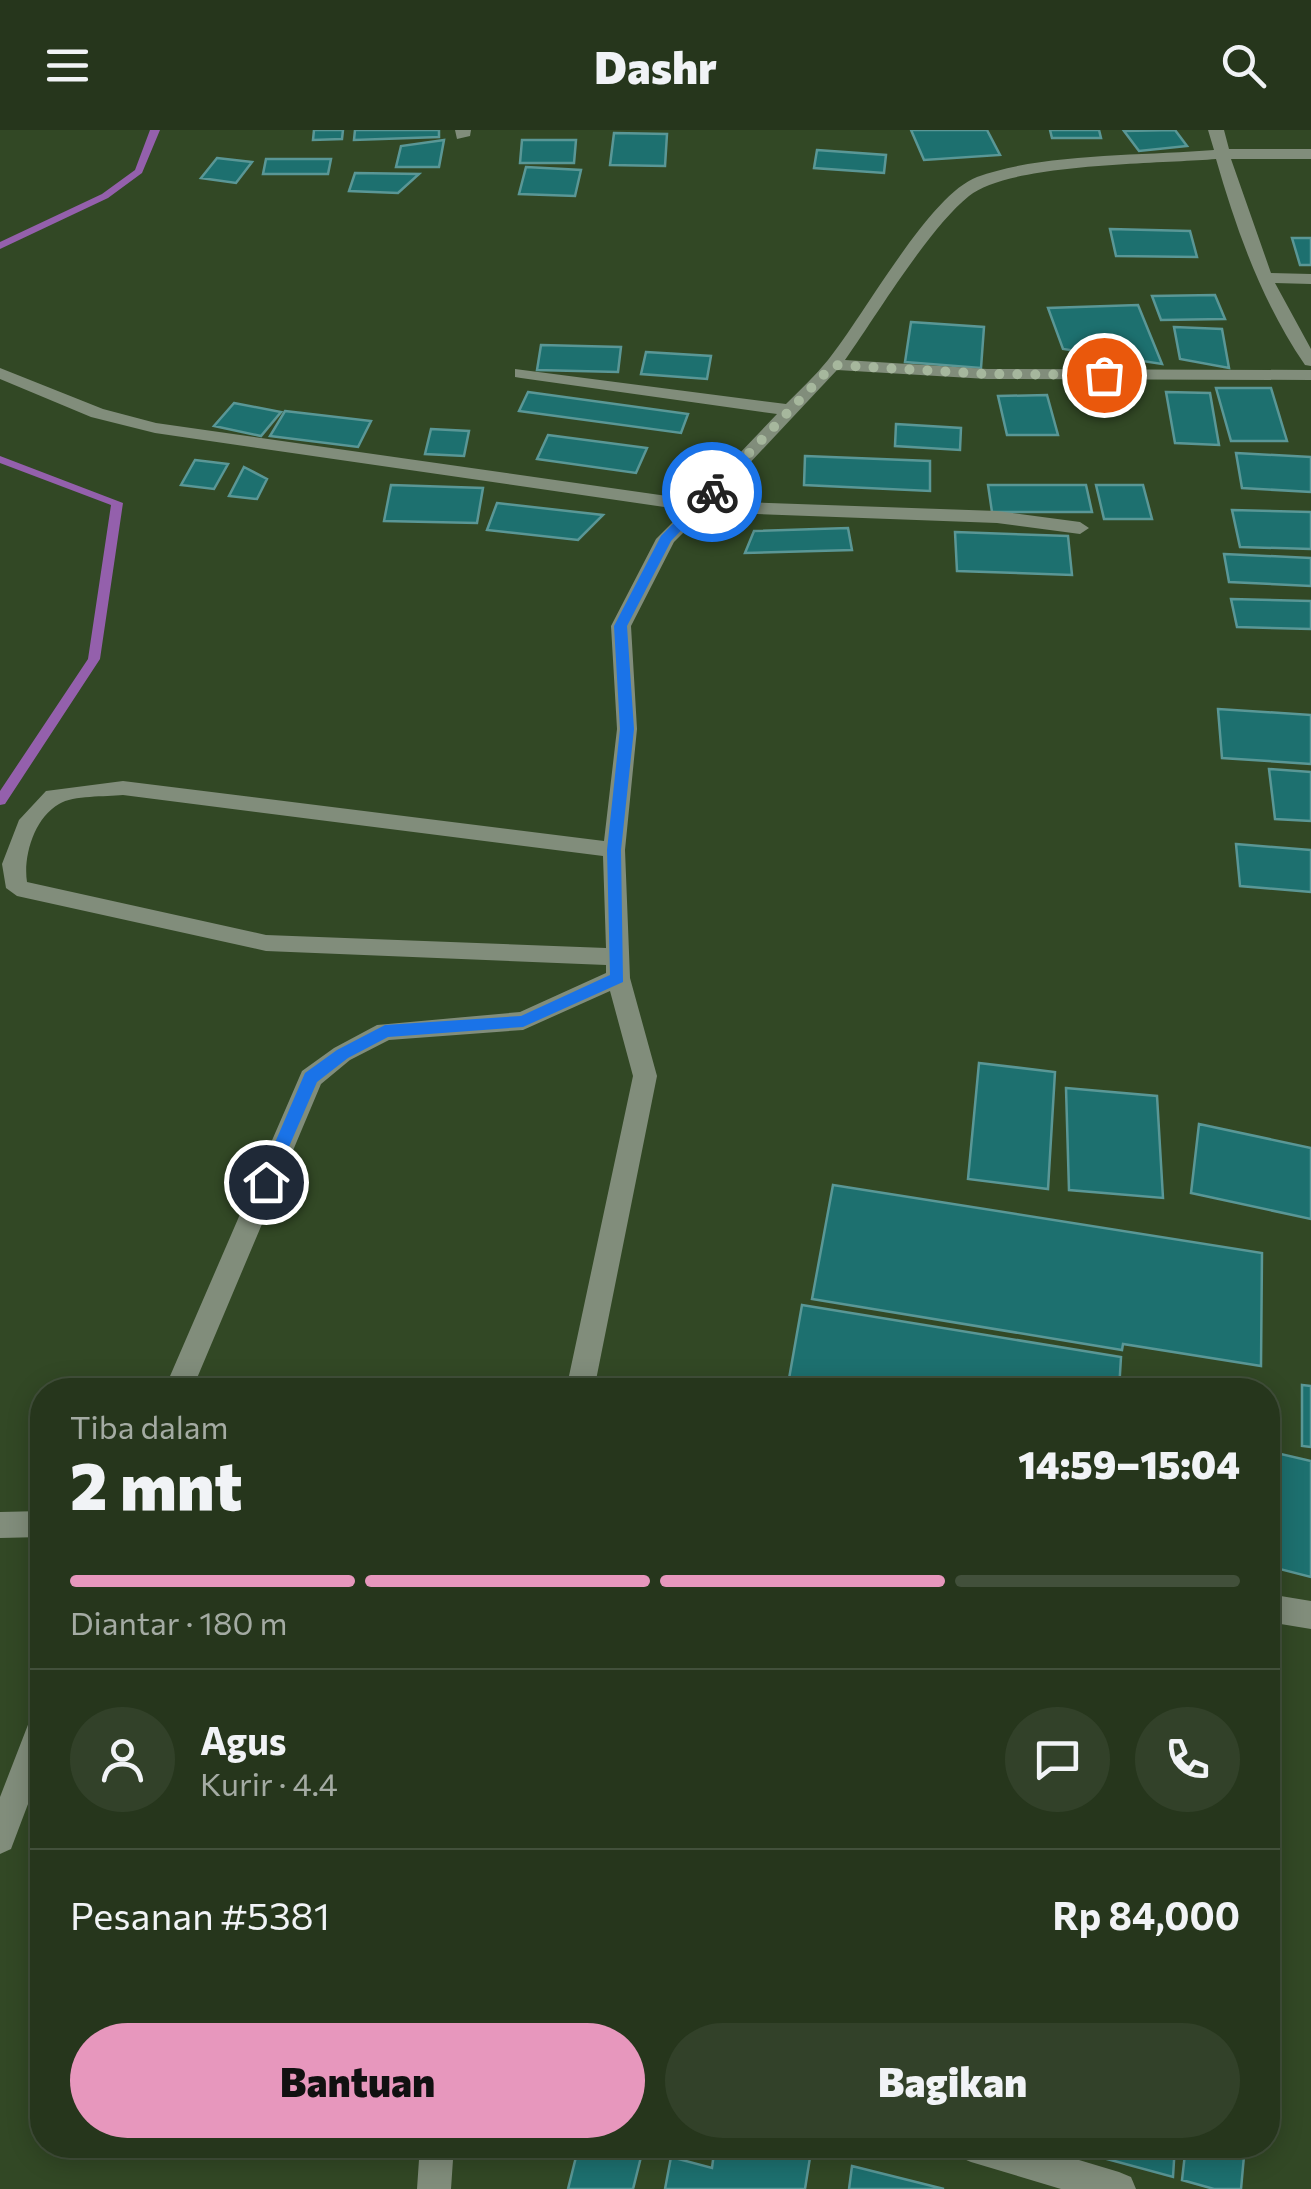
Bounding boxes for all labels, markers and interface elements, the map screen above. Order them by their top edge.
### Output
icon: menu [40,38,95,93]
text: Dashr [594,38,717,93]
icon: search [1216,38,1271,93]
pin [1062,333,1147,418]
icon: bag [1077,348,1132,403]
courier [662,442,762,542]
icon: bike [685,465,740,520]
pin [224,1140,309,1225]
icon: home [239,1155,294,1210]
text: Tiba dalam [70,1406,229,1446]
text: 14:59–15:04 [1018,1440,1240,1487]
text: 2 mnt [70,1444,242,1523]
text: Diantar · 180 m [70,1602,287,1642]
button: person [70,1707,175,1812]
button: chat [1005,1707,1110,1812]
button: phone [1135,1707,1240,1812]
text: Agus [200,1716,287,1763]
text: Kurir · 4.4 [200,1763,338,1803]
text: Pesanan #5381 [70,1891,330,1938]
text: Rp 84,000 [1053,1891,1240,1938]
button: Bantuan [70,2023,645,2138]
button: Bagikan [665,2023,1240,2138]

